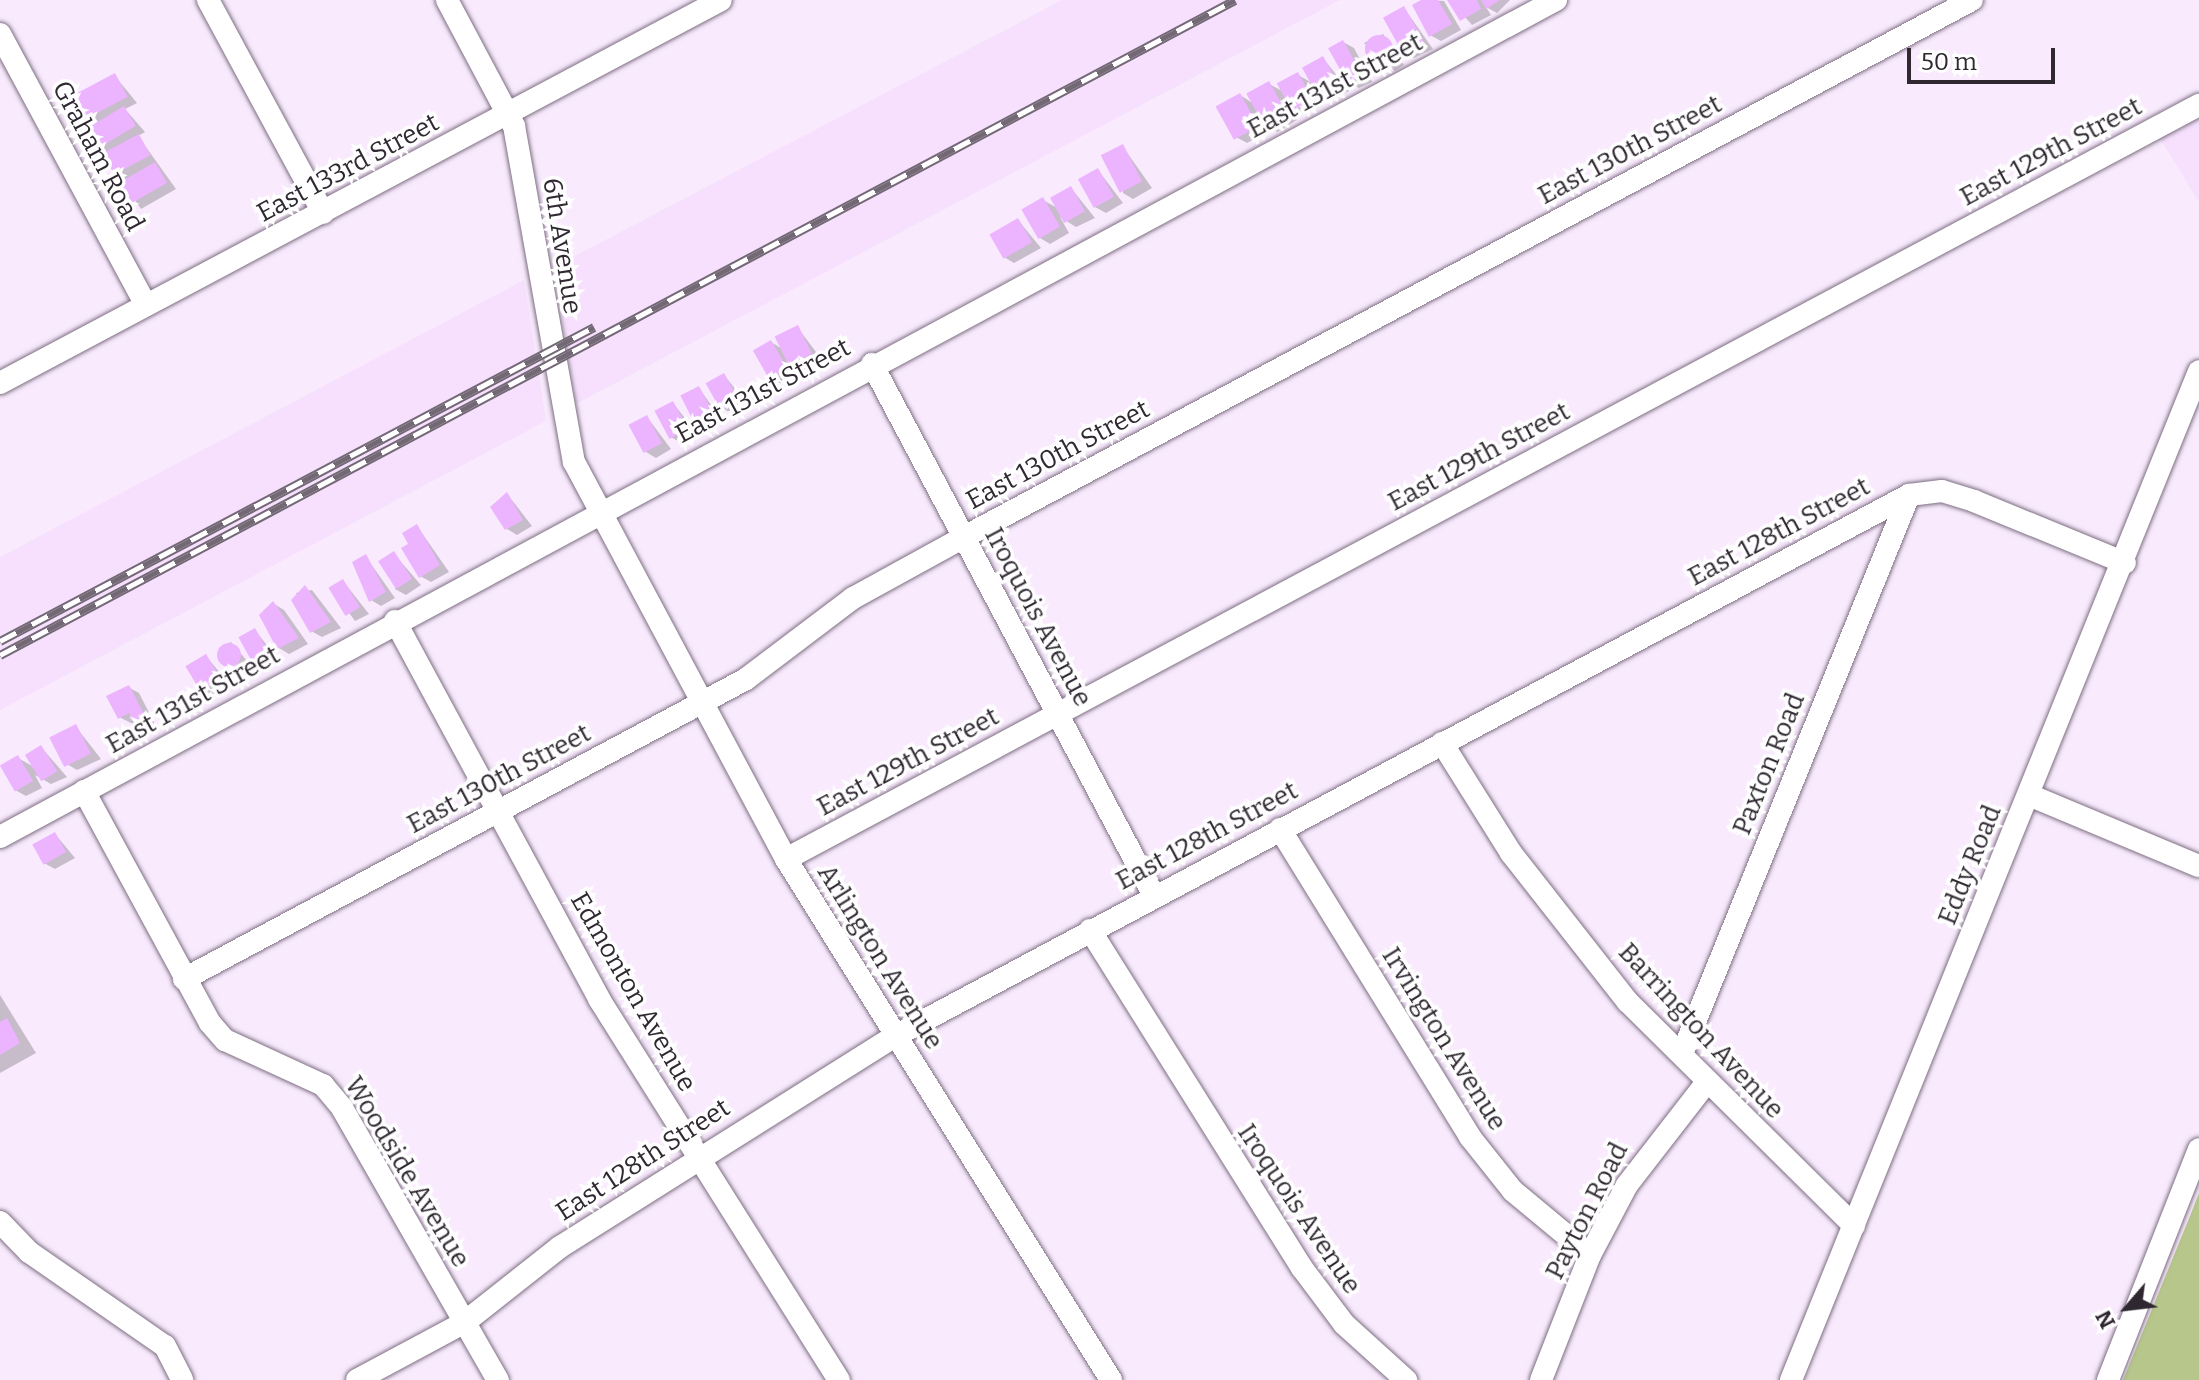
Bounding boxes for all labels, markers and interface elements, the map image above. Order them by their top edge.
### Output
street label: East 131st Street [1242,27,1428,145]
scale bar [1911,32,2059,82]
text: 50 m [1921,48,1977,76]
street label: Graham Road [45,76,151,236]
street label: East 130th Street [1533,89,1727,211]
street label: East 129th Street [1955,91,2147,213]
street label: East 133rd Street [252,107,444,229]
street label: 6th Avenue [536,176,588,316]
street label: East 131st Street [670,332,856,450]
street label: East 130th Street [961,394,1155,516]
street label: East 129th Street [1383,396,1575,518]
street label: East 128th Street [1683,471,1875,593]
street label: Iroquois Avenue [978,522,1098,712]
street label: East 131st Street [101,639,285,761]
street label: Paxton Road [1726,689,1812,839]
street label: East 129th Street [812,701,1004,823]
street label: East 130th Street [402,718,596,840]
street label: East 128th Street [1111,775,1303,897]
street label: Eddy Road [1932,801,2008,929]
street label: Arlington Avenue [811,859,949,1055]
street label: Edmonton Avenue [563,887,703,1097]
street label: Barrington Avenue [1612,937,1790,1125]
street label: Irvington Avenue [1375,942,1513,1136]
street label: Woodside Avenue [338,1071,476,1273]
street label: East 128th Street [550,1092,736,1228]
street label: Iroquois Avenue [1231,1118,1367,1300]
street label: Payton Road [1539,1137,1635,1285]
north arrow [2087,1268,2167,1348]
text: N [2089,1306,2121,1333]

